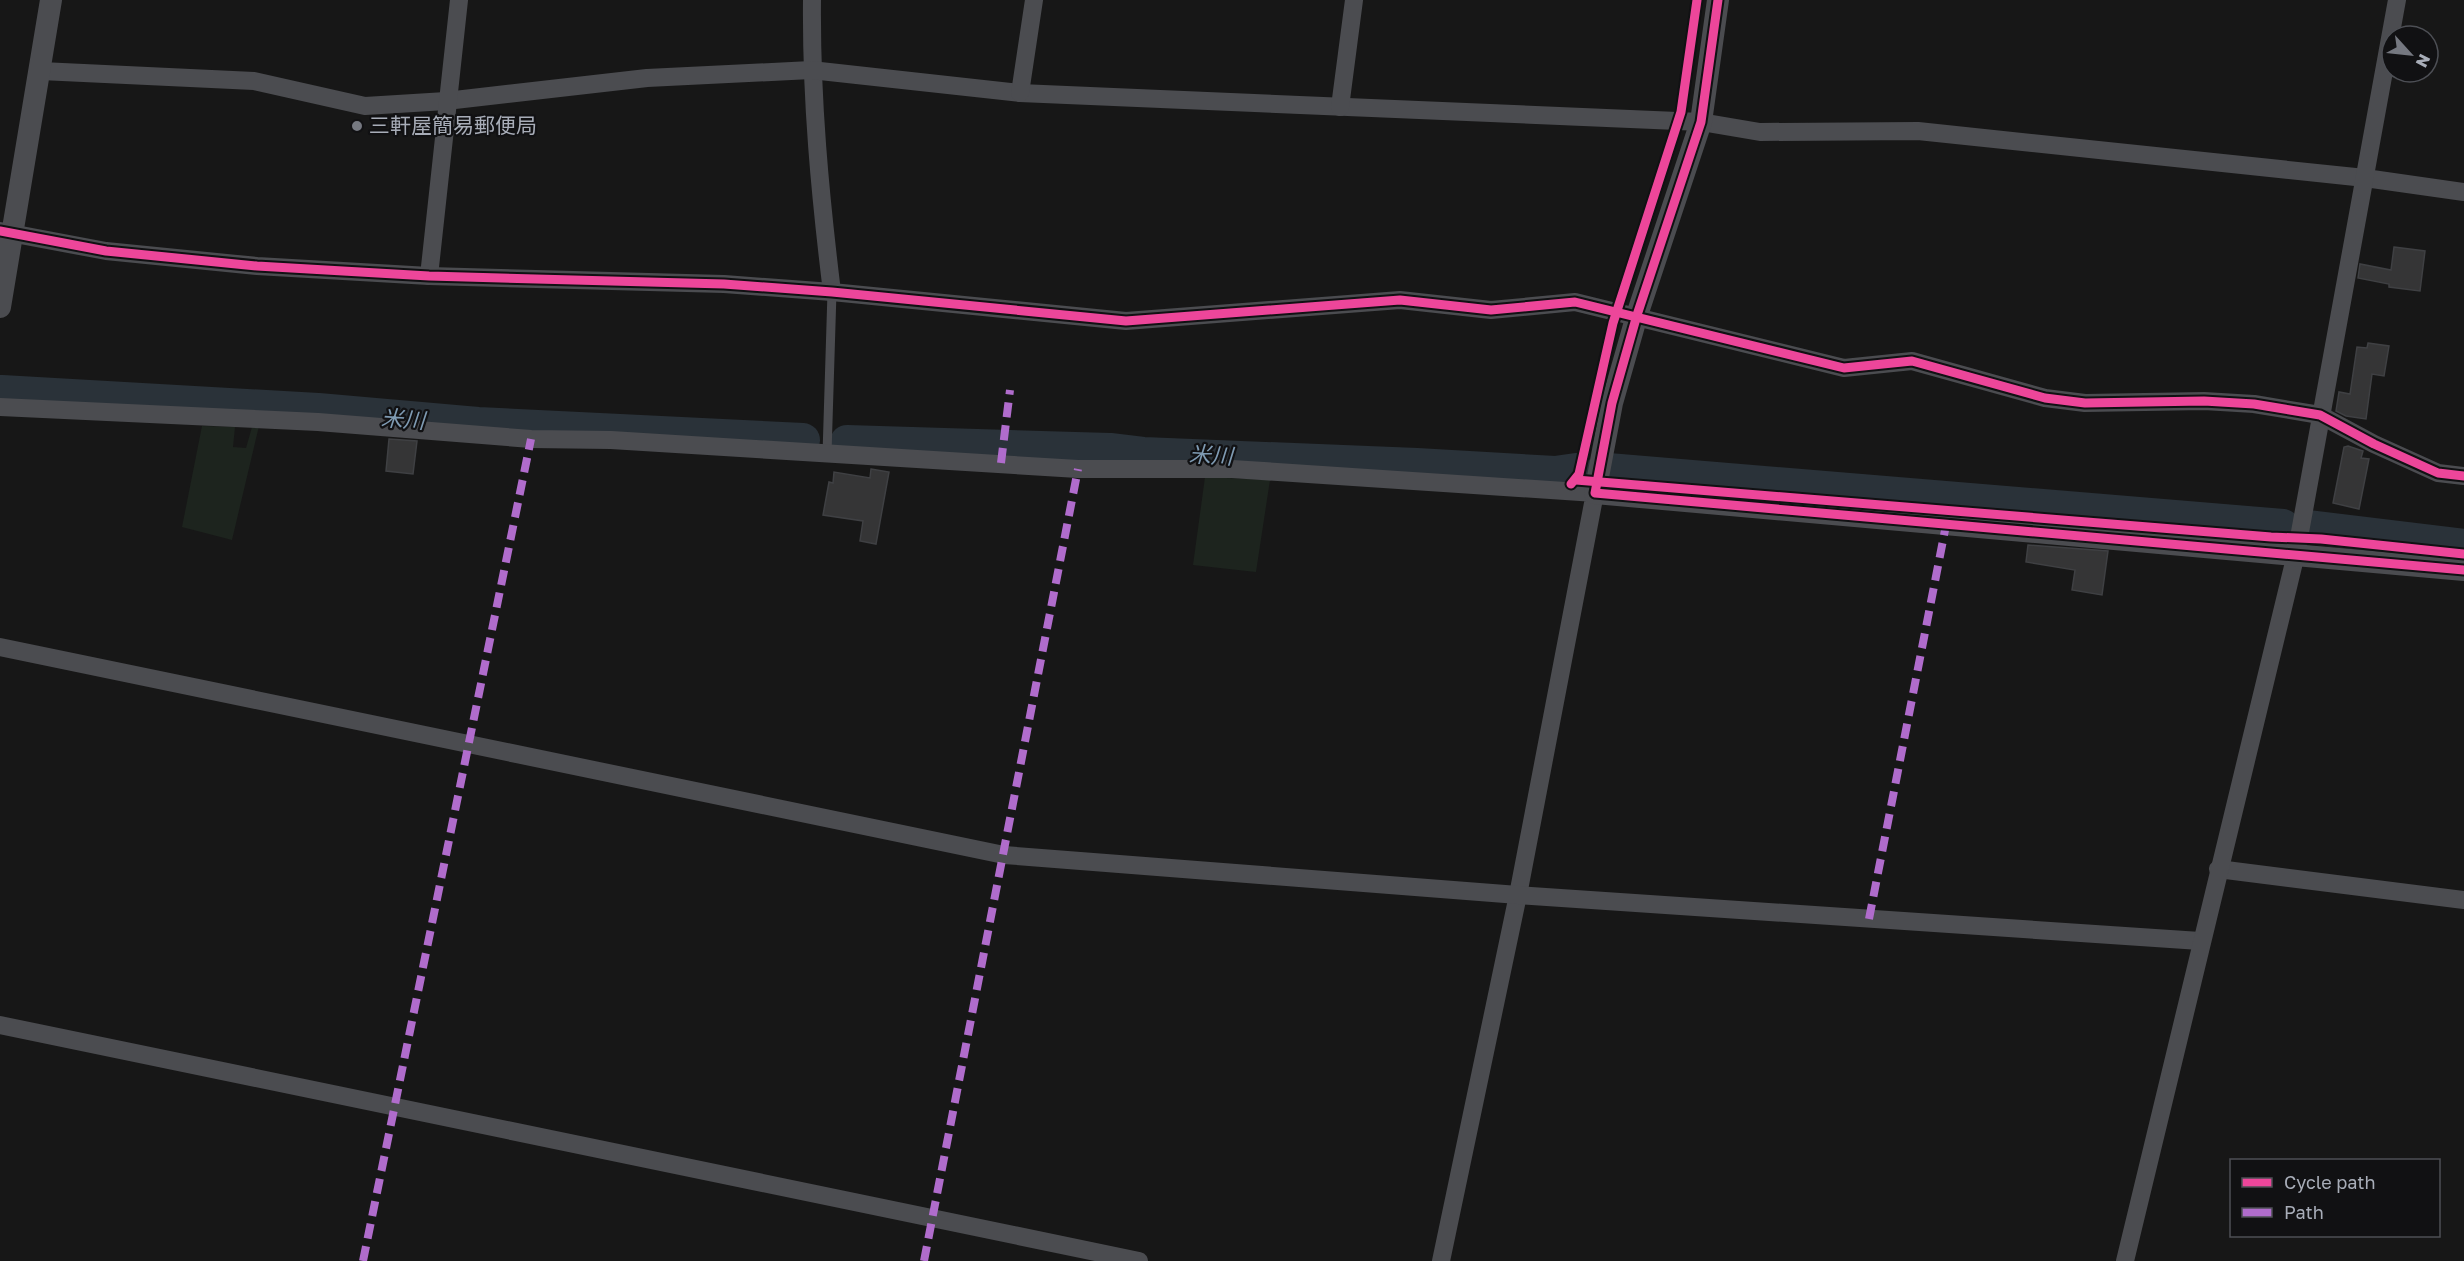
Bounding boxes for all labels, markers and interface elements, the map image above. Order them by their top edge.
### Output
north arrow [2380,24,2440,84]
text: N [2412,51,2435,71]
place label: 三軒屋簡易郵便局 [369,112,537,138]
marker: 三軒屋簡易郵便局 [350,119,364,133]
water label: 米川 [380,403,428,434]
water label: 米川 [1188,440,1236,469]
legend [2230,1159,2440,1237]
text: Cycle path [2284,1171,2376,1193]
text: Path [2284,1201,2324,1223]

